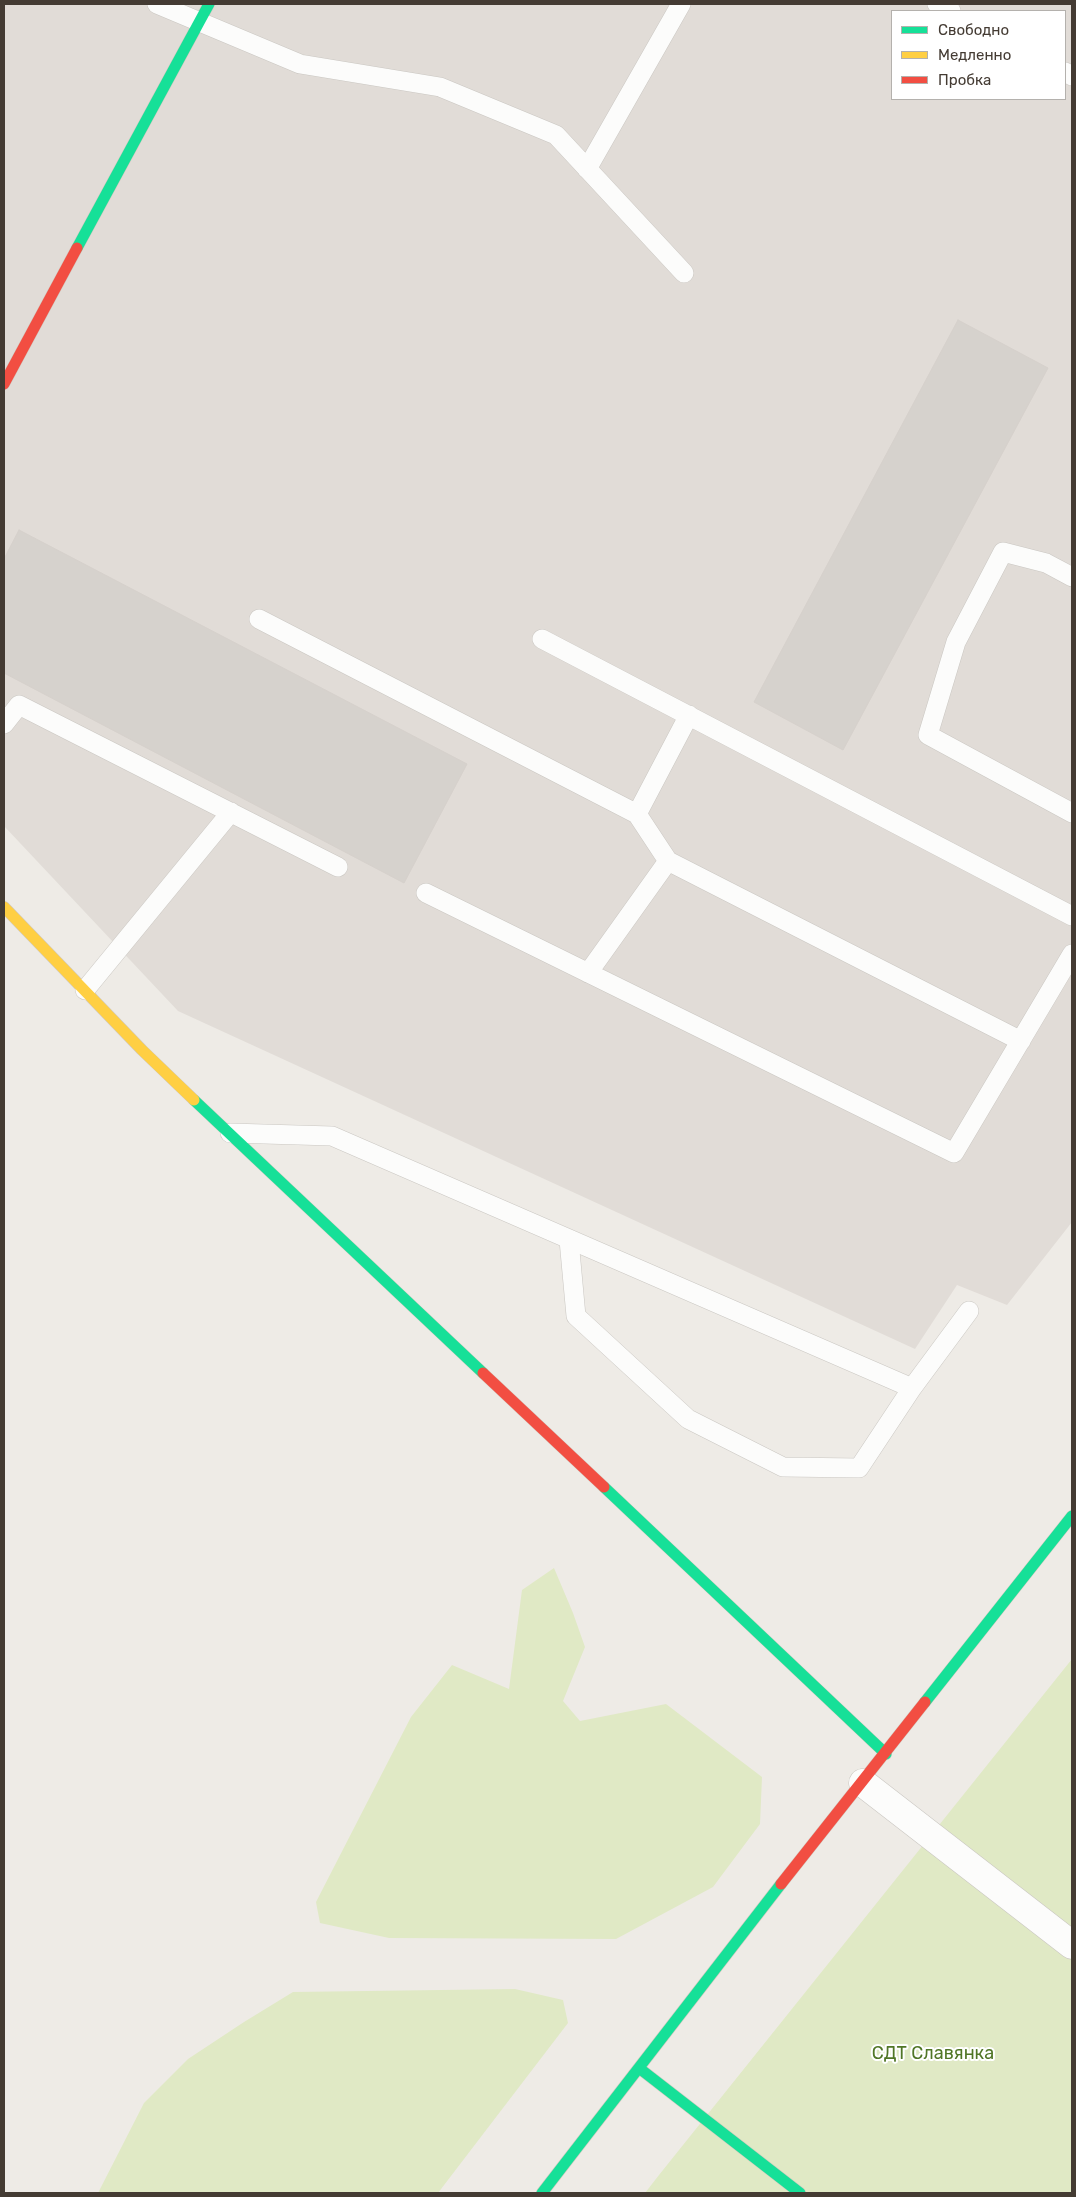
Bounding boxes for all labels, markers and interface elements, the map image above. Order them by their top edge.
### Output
legend [891,10,1066,100]
text: Свободно [938,21,1009,39]
text: Медленно [938,46,1011,64]
text: Пробка [938,71,991,89]
park label: СДТ Славянка [872,2043,994,2065]

